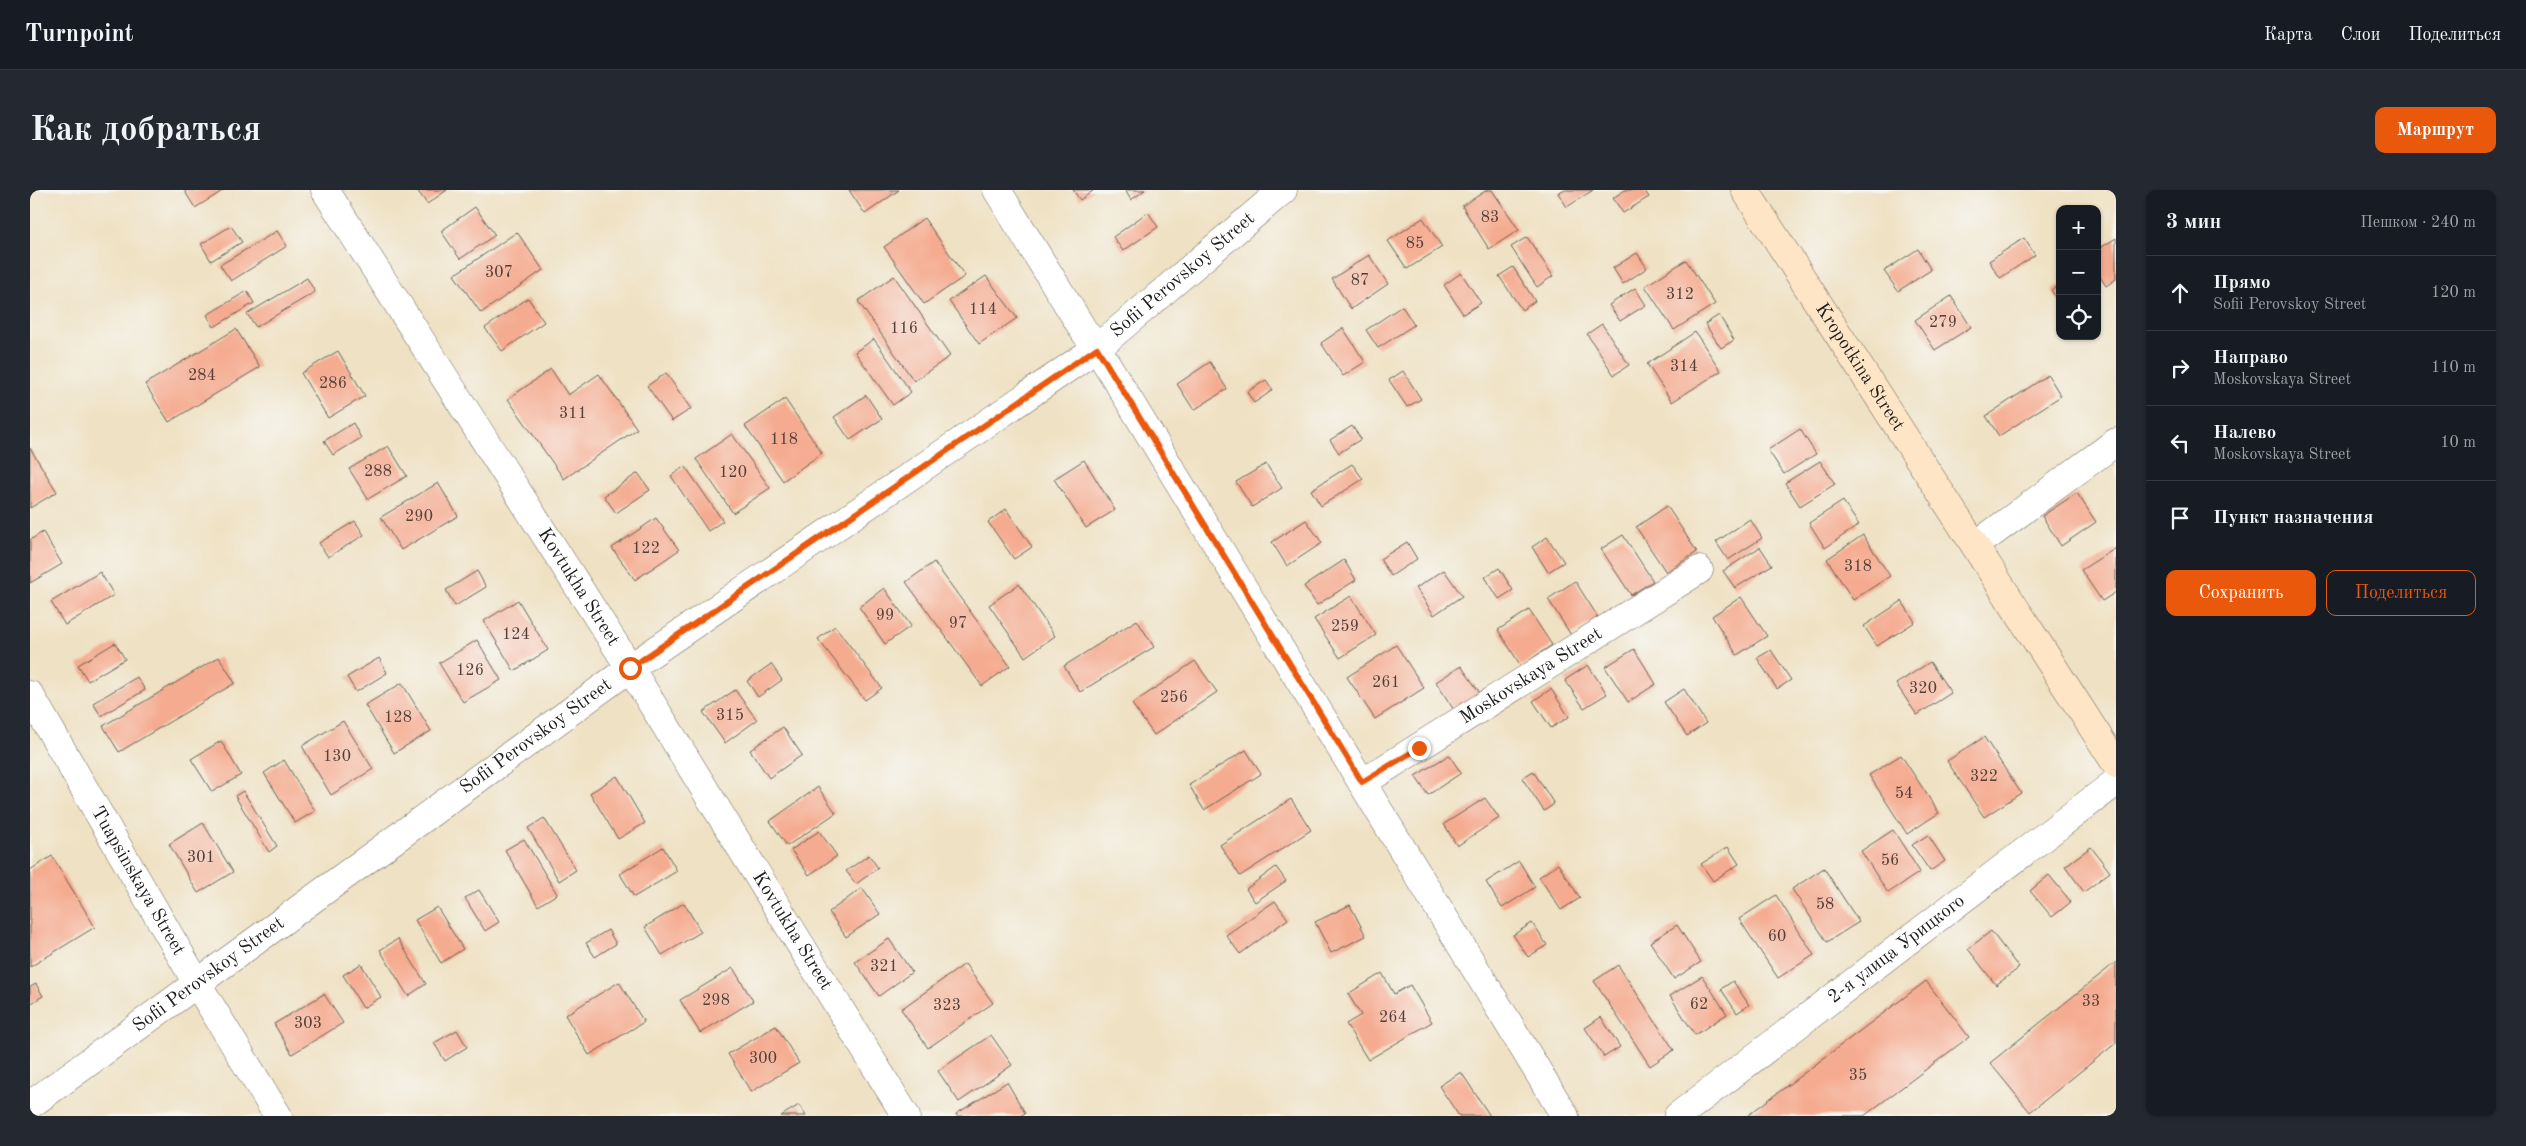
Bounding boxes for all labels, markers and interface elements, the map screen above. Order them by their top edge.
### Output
text: Turnpoint [25,23,133,47]
text: Карта [2264,26,2313,44]
text: Слои [2341,26,2380,44]
text: Поделиться [2408,26,2501,44]
button: Маршрут [2375,107,2496,153]
text: Как добраться [30,113,261,148]
map controls [2056,205,2101,340]
button: + [2056,205,2101,250]
street label: Sofii Perovskoy Street [1107,209,1258,341]
house number: 83 [1481,210,1499,226]
text: 3 мин [2166,212,2221,233]
text: Пешком · 240 m [2360,215,2476,231]
house number: 85 [1406,236,1424,252]
button: − [2056,250,2101,295]
house number: 307 [485,265,513,281]
house number: 87 [1351,273,1369,289]
text: Прямо [2213,274,2271,293]
icon: ahead [2166,279,2194,307]
text: 120 m [2431,285,2476,301]
house number: 312 [1666,287,1694,303]
button: locate [2056,295,2101,340]
text: Sofii Perovskoy Street [2213,297,2366,313]
street label: Kropotkina Street [1811,300,1908,434]
house number: 114 [969,302,997,318]
house number: 279 [1929,315,1957,331]
house number: 116 [890,321,918,337]
text: Направо [2213,349,2288,368]
icon: right [2166,354,2194,382]
house number: 314 [1670,359,1698,375]
text: 110 m [2431,360,2476,376]
house number: 284 [188,368,216,384]
text: Moskovskaya Street [2213,372,2351,388]
house number: 286 [319,376,347,392]
house number: 311 [559,406,587,422]
text: Налево [2213,424,2276,443]
icon: left [2166,429,2194,457]
house number: 118 [770,432,798,448]
text: 10 m [2440,435,2476,451]
text: Moskovskaya Street [2213,447,2351,463]
house number: 288 [364,464,392,480]
house number: 120 [719,465,747,481]
icon: arrive [2166,504,2194,532]
house number: 290 [405,509,433,525]
text: Пункт назначения [2213,509,2373,528]
street label: Kovtukha Street [534,525,623,649]
house number: 122 [632,541,660,557]
house number: 318 [1844,559,1872,575]
button: Сохранить [2166,570,2316,616]
button: Поделиться [2326,570,2476,616]
house number: 99 [876,608,894,624]
house number: 97 [949,616,967,632]
house number: 259 [1331,619,1359,635]
street label: Moskovskaya Street [1457,624,1605,728]
house number: 124 [502,627,530,643]
route start [619,657,642,680]
house number: 126 [456,663,484,679]
street label: Sofii Perovskoy Street [457,675,615,798]
house number: 261 [1372,675,1400,691]
house number: 320 [1909,681,1937,697]
house number: 256 [1160,690,1188,706]
house number: 315 [716,708,744,724]
house number: 128 [384,710,412,726]
route end [1408,737,1431,760]
house number: 130 [323,749,351,765]
house number: 322 [1970,769,1998,785]
house number: 54 [1895,786,1913,802]
street label: Tuapsinskaya Street [87,803,188,959]
house number: 301 [187,850,215,866]
house number: 56 [1881,853,1899,869]
street label: Kovtukha Street [749,869,836,994]
street label: 2-я улица Урицкого [1825,891,1969,1007]
house number: 58 [1816,897,1834,913]
street label: Sofii Perovskoy Street [129,914,288,1036]
house number: 60 [1768,929,1786,945]
house number: 321 [870,959,898,975]
house number: 298 [702,993,730,1009]
house number: 33 [2082,994,2100,1010]
house number: 62 [1690,997,1708,1013]
house number: 323 [933,998,961,1014]
house number: 264 [1379,1010,1407,1026]
house number: 303 [294,1016,322,1032]
house number: 300 [749,1051,777,1067]
house number: 35 [1849,1068,1867,1084]

